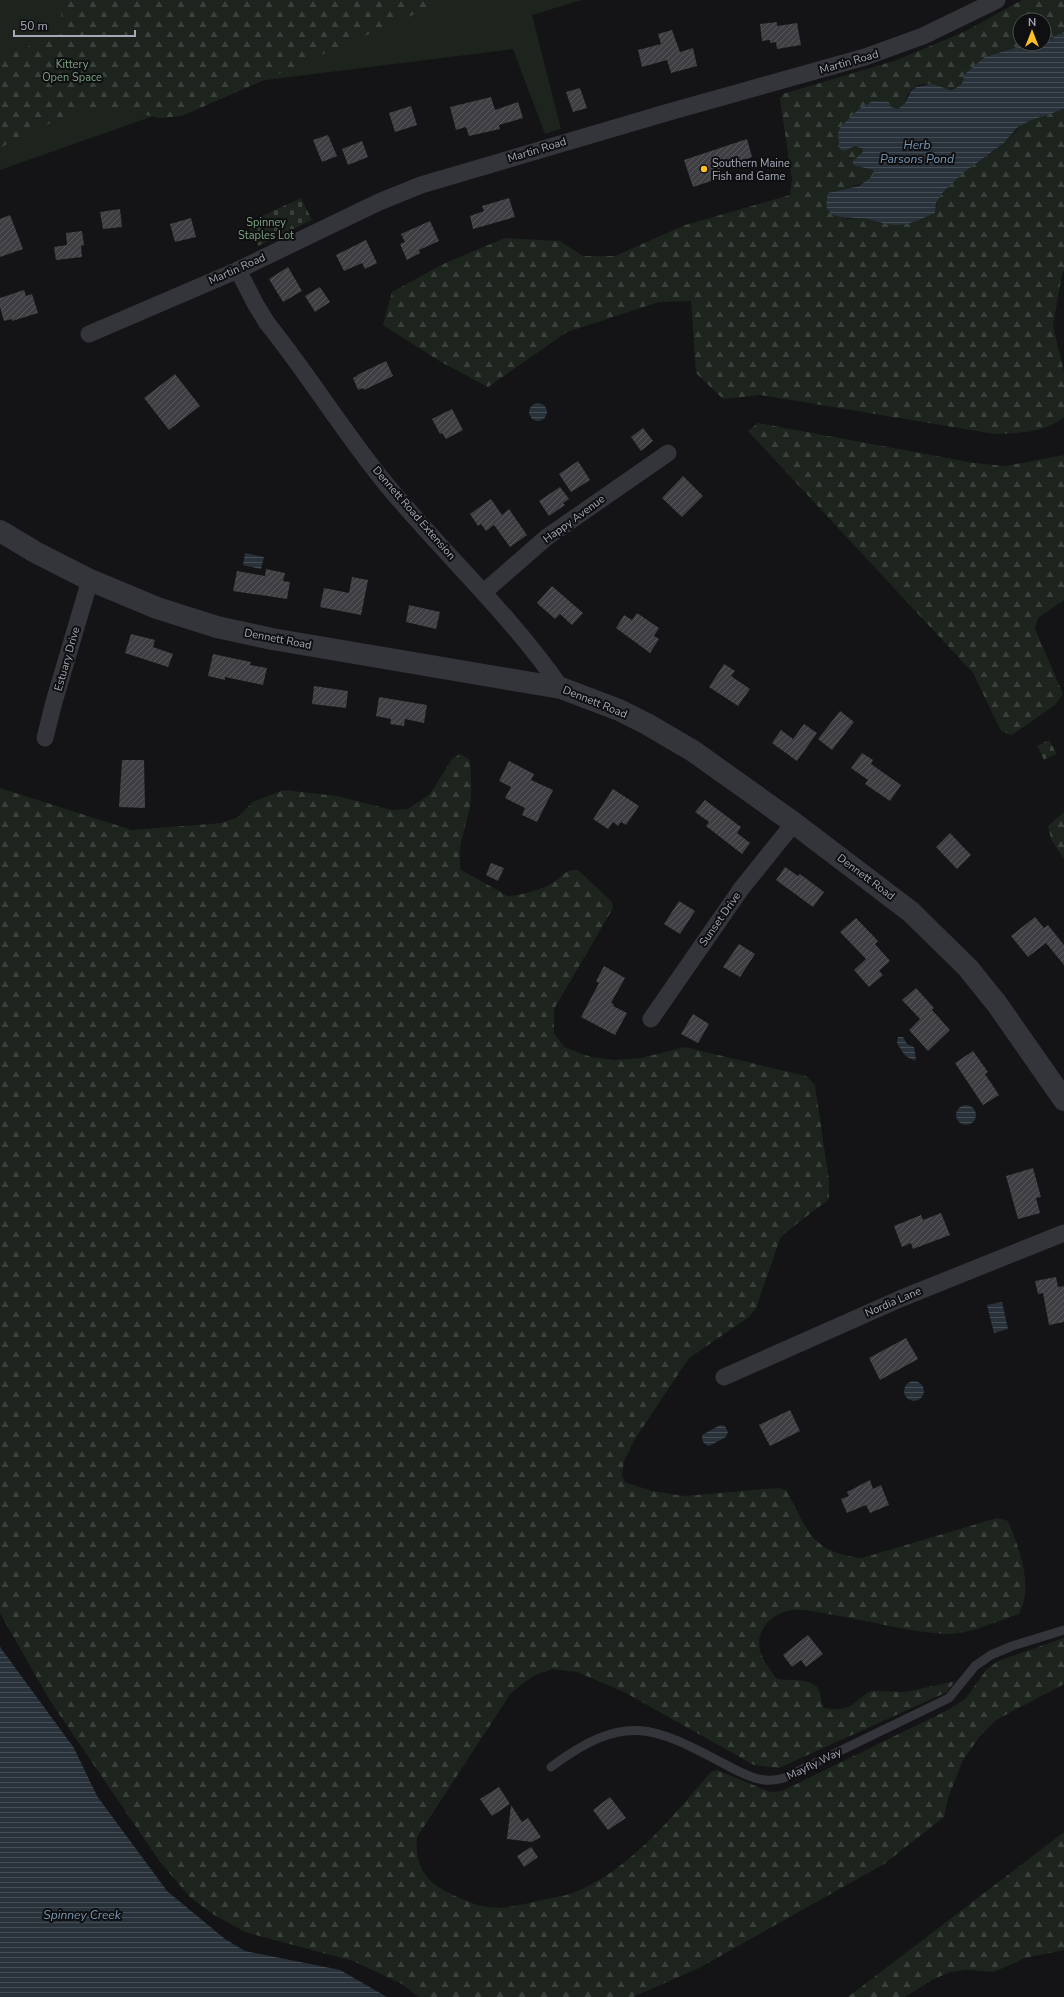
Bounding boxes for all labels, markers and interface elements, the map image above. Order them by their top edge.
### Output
scale bar [14,12,135,38]
north arrow [1012,12,1052,52]
text: N [1028,15,1036,30]
text: 50 m [20,18,48,34]
street label: Martin Road [818,46,880,78]
park label: Kittery Open Space [42,57,102,85]
street label: Martin Road [506,134,568,166]
water label: Herb Parsons Pond [880,137,954,167]
place label: Southern Maine Fish and Game [712,156,790,184]
marker: Southern Maine Fish and Game [699,164,709,174]
park label: Spinney Staples Lot [238,215,294,243]
street label: Martin Road [206,250,268,288]
street label: Dennett Road Extension [369,463,459,563]
street label: Happy Avenue [540,491,608,546]
street label: Estuary Drive [51,625,83,693]
street label: Dennett Road [243,625,313,653]
street label: Dennett Road [561,682,629,722]
street label: Dennett Road [834,850,898,904]
street label: Sunset Drive [696,889,744,949]
street label: Nordia Lane [863,1283,924,1321]
street label: Mayfly Way [784,1744,844,1784]
water label: Spinney Creek [43,1907,122,1923]

